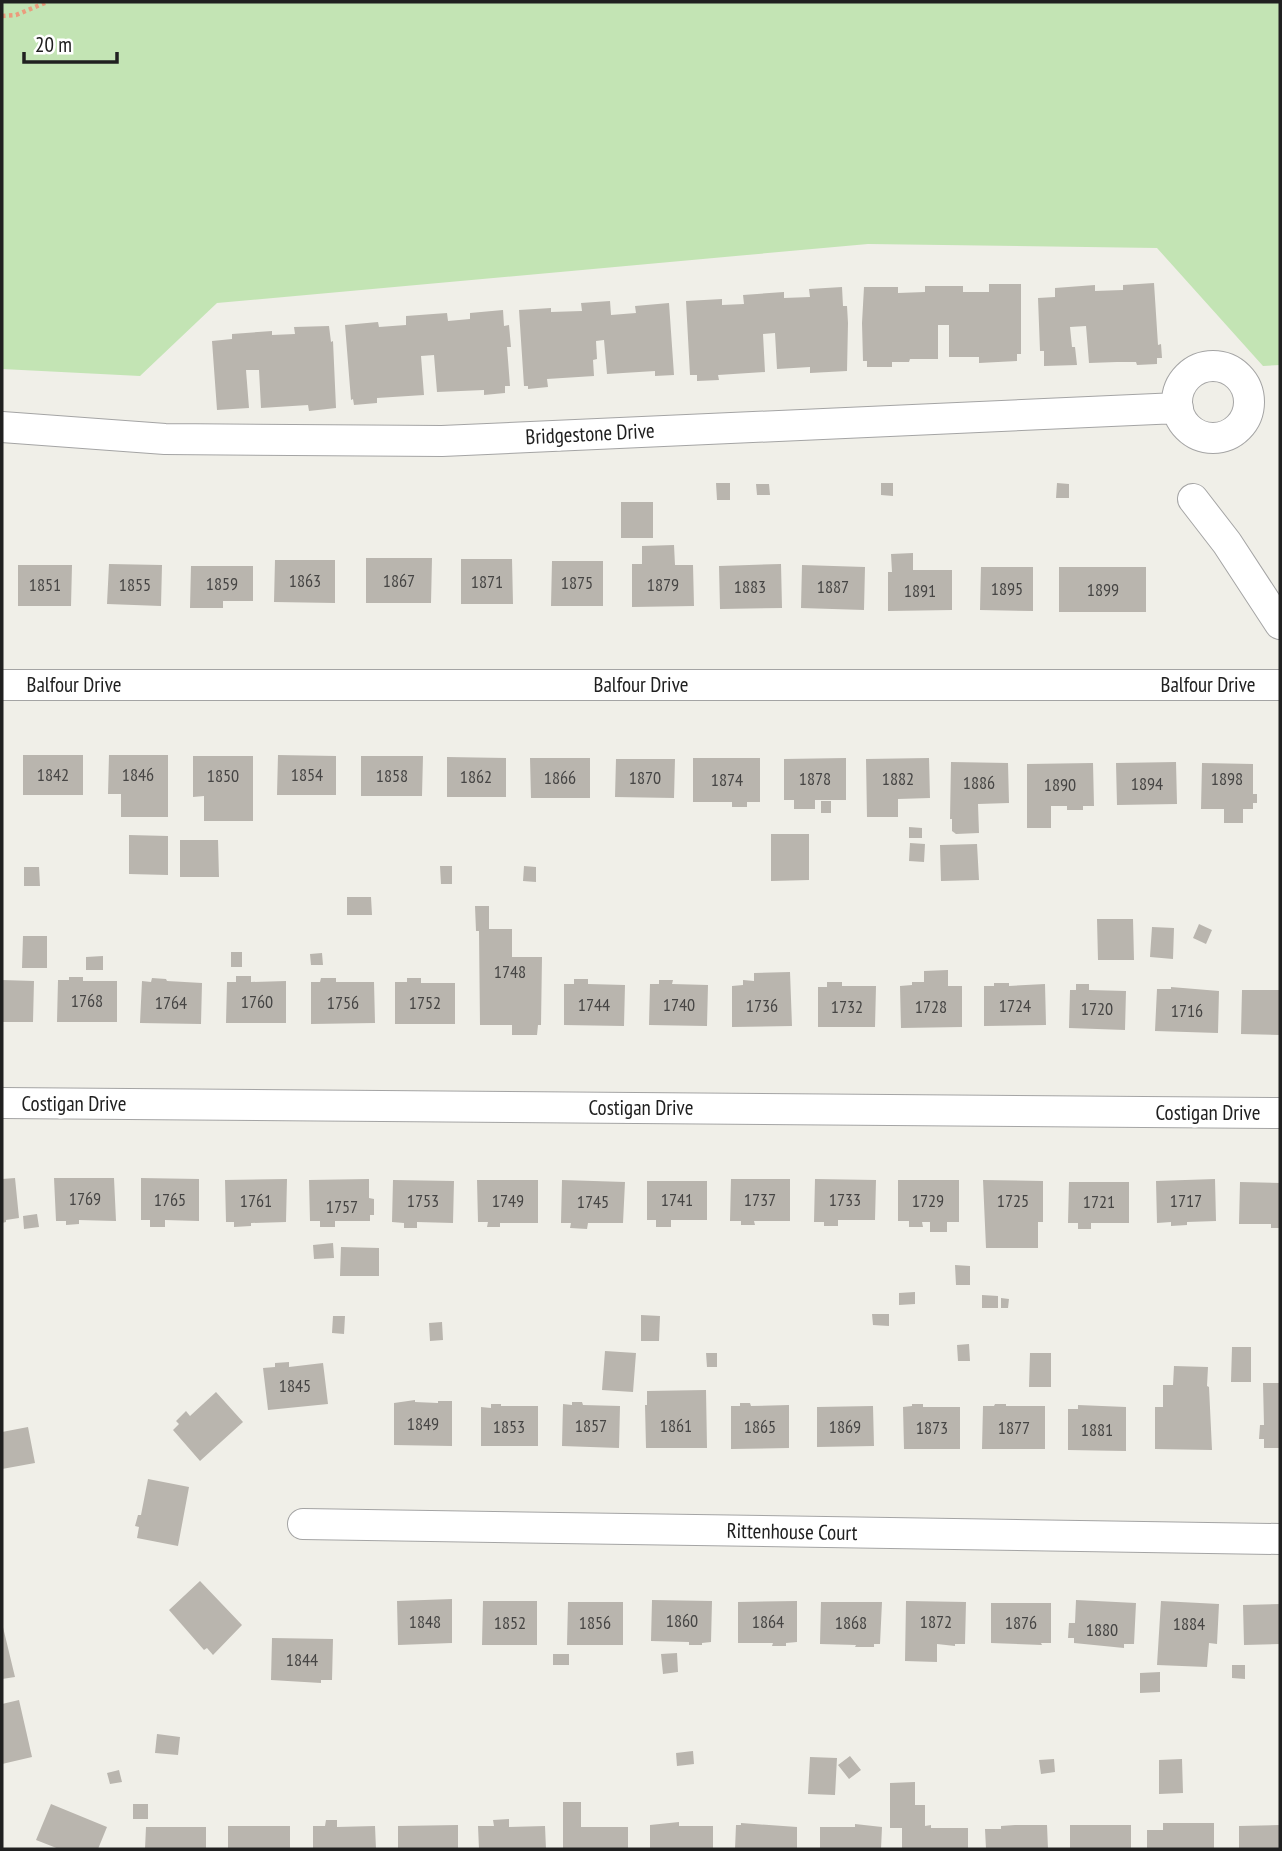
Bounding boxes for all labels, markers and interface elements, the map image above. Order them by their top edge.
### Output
scale bar [24,21,117,65]
text: 20 m [35,31,72,58]
street label: Bridgestone Drive [525,417,655,450]
house number: 1863 [289,569,321,592]
house number: 1867 [383,569,415,592]
house number: 1871 [471,570,503,593]
house number: 1875 [561,571,593,594]
house number: 1859 [206,572,238,595]
house number: 1851 [29,573,61,596]
house number: 1855 [119,573,151,596]
house number: 1879 [647,573,679,596]
house number: 1883 [734,575,766,598]
house number: 1887 [817,575,849,598]
house number: 1895 [991,577,1023,600]
house number: 1899 [1087,578,1119,601]
house number: 1891 [904,579,936,602]
street label: Balfour Drive [27,671,121,698]
street label: Balfour Drive [594,671,688,698]
street label: Balfour Drive [1161,671,1255,698]
house number: 1842 [37,763,69,786]
house number: 1846 [122,763,154,786]
house number: 1854 [291,763,323,786]
house number: 1850 [207,764,239,787]
house number: 1858 [376,764,408,787]
house number: 1862 [460,765,492,788]
house number: 1866 [544,766,576,789]
house number: 1870 [629,766,661,789]
house number: 1878 [799,767,831,790]
house number: 1882 [882,767,914,790]
house number: 1898 [1211,767,1243,790]
house number: 1874 [711,768,743,791]
house number: 1886 [963,771,995,794]
house number: 1894 [1131,772,1163,795]
house number: 1890 [1044,773,1076,796]
house number: 1748 [494,960,526,983]
house number: 1768 [71,989,103,1012]
house number: 1760 [241,990,273,1013]
house number: 1764 [155,991,187,1014]
house number: 1756 [327,991,359,1014]
house number: 1752 [409,991,441,1014]
house number: 1744 [578,993,610,1016]
house number: 1740 [663,993,695,1016]
house number: 1736 [746,994,778,1017]
house number: 1724 [999,994,1031,1017]
house number: 1732 [831,995,863,1018]
house number: 1728 [915,995,947,1018]
house number: 1720 [1081,997,1113,1020]
house number: 1716 [1171,999,1203,1022]
street label: Costigan Drive [22,1090,126,1117]
street label: Costigan Drive [589,1094,693,1121]
street label: Costigan Drive [1156,1099,1260,1126]
house number: 1769 [69,1187,101,1210]
house number: 1765 [154,1188,186,1211]
house number: 1741 [661,1188,693,1211]
house number: 1737 [744,1188,776,1211]
house number: 1733 [829,1188,861,1211]
house number: 1761 [240,1189,272,1212]
house number: 1753 [407,1189,439,1212]
house number: 1749 [492,1189,524,1212]
house number: 1729 [912,1189,944,1212]
house number: 1725 [997,1189,1029,1212]
house number: 1717 [1170,1189,1202,1212]
house number: 1745 [577,1190,609,1213]
house number: 1721 [1083,1190,1115,1213]
house number: 1757 [326,1195,358,1218]
house number: 1845 [279,1374,311,1397]
house number: 1849 [407,1412,439,1435]
house number: 1857 [575,1414,607,1437]
house number: 1861 [660,1414,692,1437]
house number: 1853 [493,1415,525,1438]
house number: 1865 [744,1415,776,1438]
house number: 1869 [829,1415,861,1438]
house number: 1873 [916,1416,948,1439]
house number: 1877 [998,1416,1030,1439]
house number: 1881 [1081,1418,1113,1441]
street label: Rittenhouse Court [726,1517,858,1546]
house number: 1860 [666,1609,698,1632]
house number: 1848 [409,1610,441,1633]
house number: 1864 [752,1610,784,1633]
house number: 1872 [920,1610,952,1633]
house number: 1852 [494,1611,526,1634]
house number: 1856 [579,1611,611,1634]
house number: 1868 [835,1611,867,1634]
house number: 1876 [1005,1611,1037,1634]
house number: 1884 [1173,1612,1205,1635]
house number: 1880 [1086,1618,1118,1641]
house number: 1844 [286,1648,318,1671]

